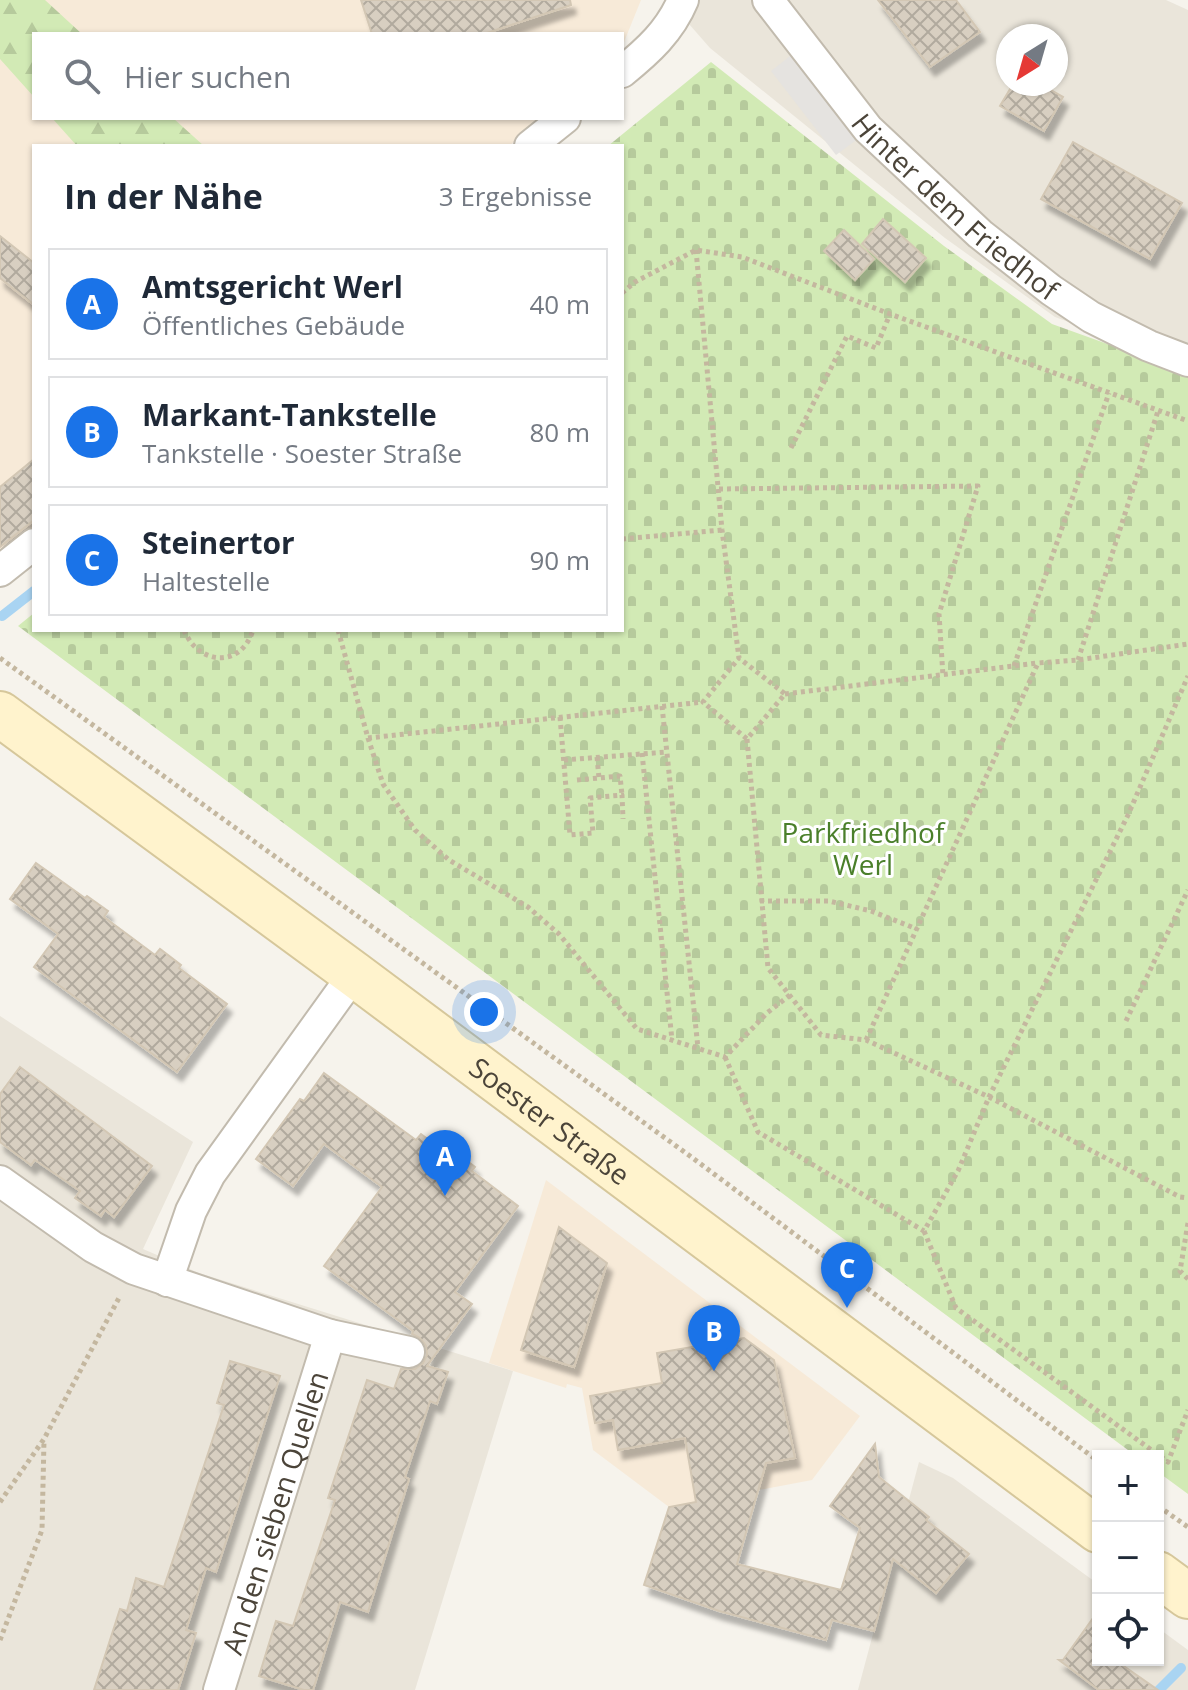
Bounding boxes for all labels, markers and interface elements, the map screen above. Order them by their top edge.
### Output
north arrow [996,24,1068,96]
search box [32,32,624,120]
icon: search [60,54,104,98]
text: Hier suchen [124,56,291,97]
street label: Hinter dem Friedhof [843,105,1067,310]
text: In der Nähe [64,173,263,219]
text: 3 Ergebnisse [439,178,592,214]
text: Amtsgericht Werl [142,266,403,307]
text: A [83,286,101,322]
text: 40 m [529,286,590,322]
text: Öffentliches Gebäude [142,307,405,343]
text: Markant-Tankstelle [142,394,437,435]
text: B [83,414,101,450]
text: 80 m [529,414,590,450]
text: Tankstelle · Soester Straße [142,435,462,471]
text: Steinertor [142,522,295,563]
text: C [84,542,100,578]
text: 90 m [529,542,590,578]
text: Haltestelle [142,563,270,599]
park label: Parkfriedhof Werl [782,813,946,883]
your location [464,992,504,1032]
street label: Soester Straße [462,1048,638,1193]
pin: A [419,1130,471,1196]
pin: C [821,1242,873,1308]
pin: B [688,1305,740,1371]
street label: An den sieben Quellen [212,1366,337,1659]
map controls [1092,1450,1164,1666]
button: + [1092,1450,1164,1522]
button: − [1092,1522,1164,1594]
button: locate [1092,1594,1164,1666]

